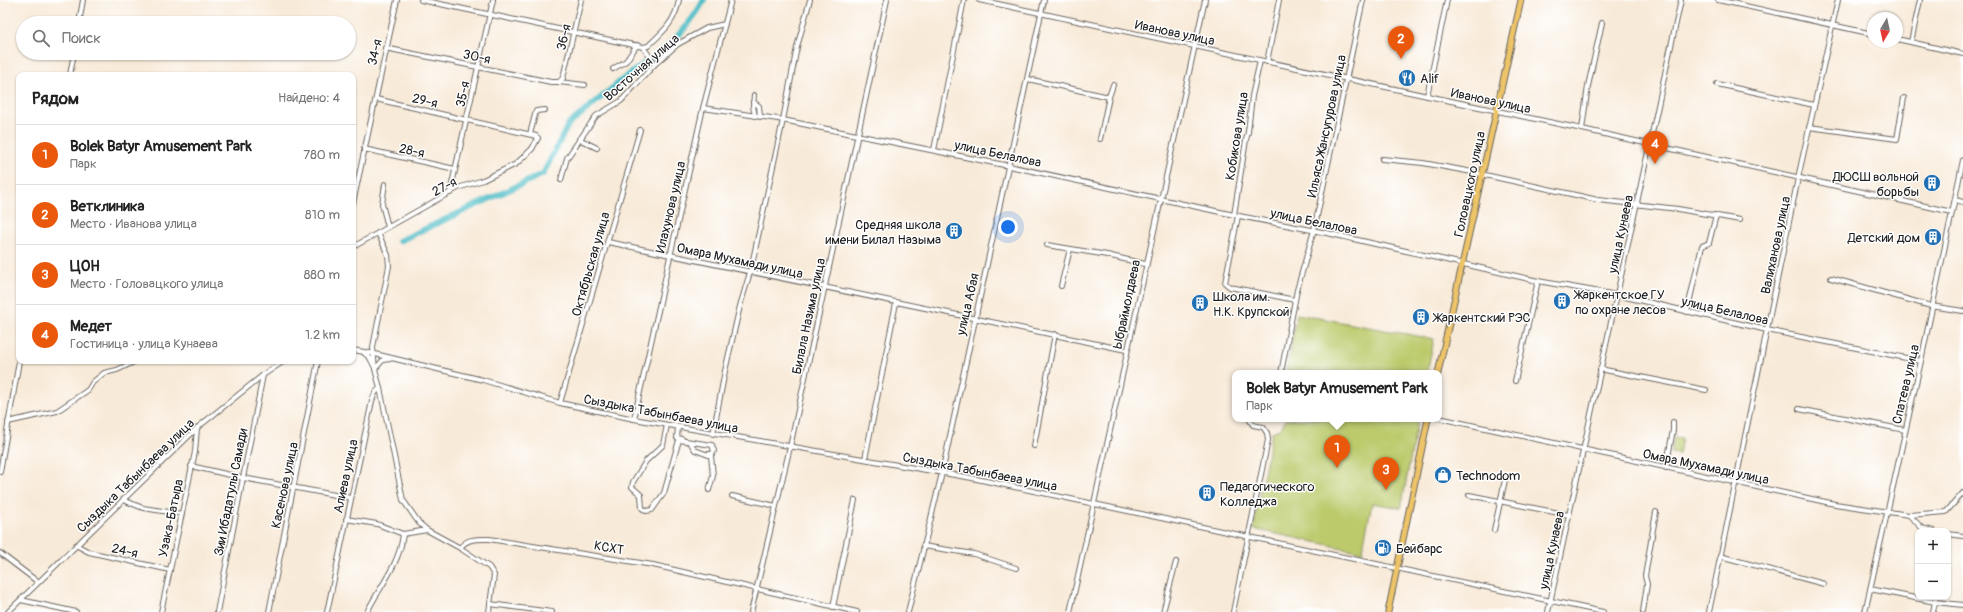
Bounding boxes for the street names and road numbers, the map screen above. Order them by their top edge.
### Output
street label: Иванова улица [1133,17,1216,49]
street label: 36-я [553,23,575,52]
street label: Восточная улица [601,31,683,105]
street label: 34-я [364,38,386,67]
street label: 30-я [462,46,492,68]
street label: Ильяса Жансугурова улица [1304,53,1350,199]
street label: 35-я [452,80,474,109]
street label: Иванова улица [1449,85,1532,117]
street label: 29-я [410,90,439,112]
street label: Кобикова улица [1222,91,1252,181]
street label: Головацкого улица [1451,130,1489,239]
street label: улица Белалова [952,137,1043,171]
street label: 28-я [398,141,426,161]
street label: Илахунова улица [653,160,689,255]
street label: 27-я [429,174,460,200]
street label: улица Кунаева [1605,194,1637,276]
street label: Валиханова улица [1758,195,1794,296]
street label: улица Белалова [1268,205,1359,239]
street label: Октябрьская улица [568,210,614,318]
street label: Омара Мухамади улица [675,240,804,282]
street label: Билала Назима улица [789,257,829,376]
street label: Ыбраймолдаева [1110,258,1144,350]
street label: улица Абая [953,272,983,338]
street label: улица Белалова [1679,293,1770,329]
street label: Спатева улица [1889,343,1923,426]
street label: Сыздыка Табынбаева улица [582,391,739,437]
street label: Сыздыка Табынбаева улица [74,415,198,536]
street label: Зии Ибадатулы Самади [211,427,251,557]
street label: Алиева улица [330,438,362,515]
street label: Касенова улица [268,441,302,530]
street label: Омара Мухамади улица [1641,446,1770,488]
street label: Сыздыка Табынбаева улица [901,449,1058,495]
street label: Узака-Батыра [155,478,187,559]
street label: улица Кунаева [1536,510,1568,592]
street label: КСХТ [593,538,625,558]
street label: 24-я [110,540,139,562]

